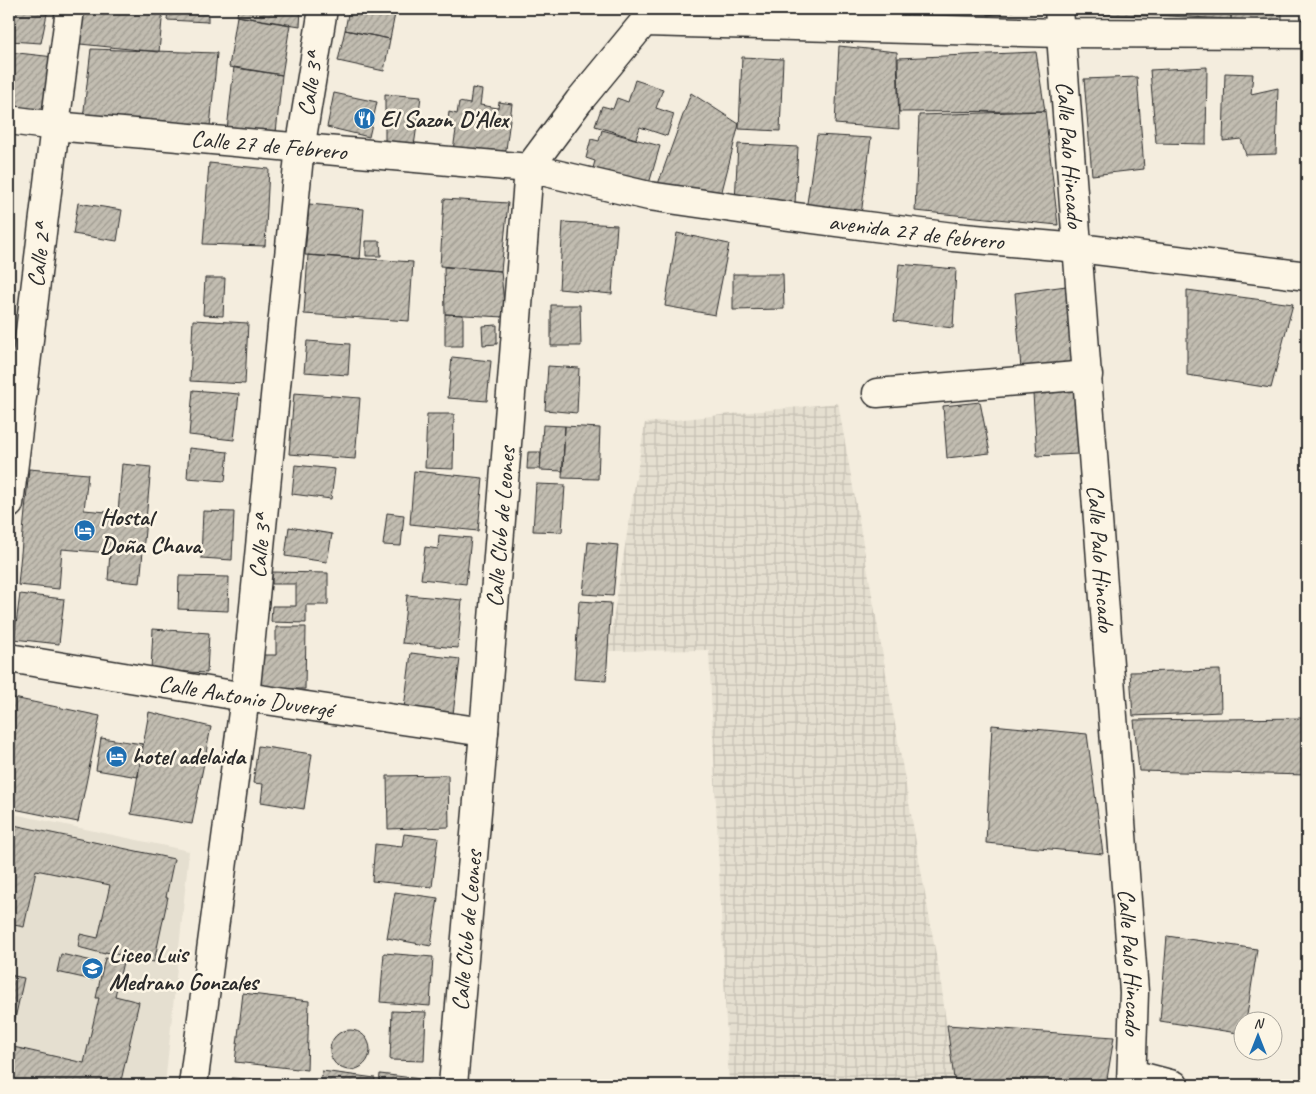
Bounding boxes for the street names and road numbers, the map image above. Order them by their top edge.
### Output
street label: Calle 3ª [290,47,330,118]
street label: Calle Palo Hincado [1050,80,1091,231]
street label: Calle 27 de Febrero [190,123,349,167]
street label: avenida 27 de febrero [827,206,1006,256]
street label: Calle 2ª [20,218,58,289]
street label: Calle Club de Leones [479,443,522,608]
street label: Calle Palo Hincado [1080,484,1122,634]
street label: Calle 3ª [242,510,279,580]
street label: Calle Antonio Duvergé [157,668,339,725]
street label: Calle Club de Leones [445,846,489,1012]
street label: Calle Palo Hincado [1111,888,1149,1038]

